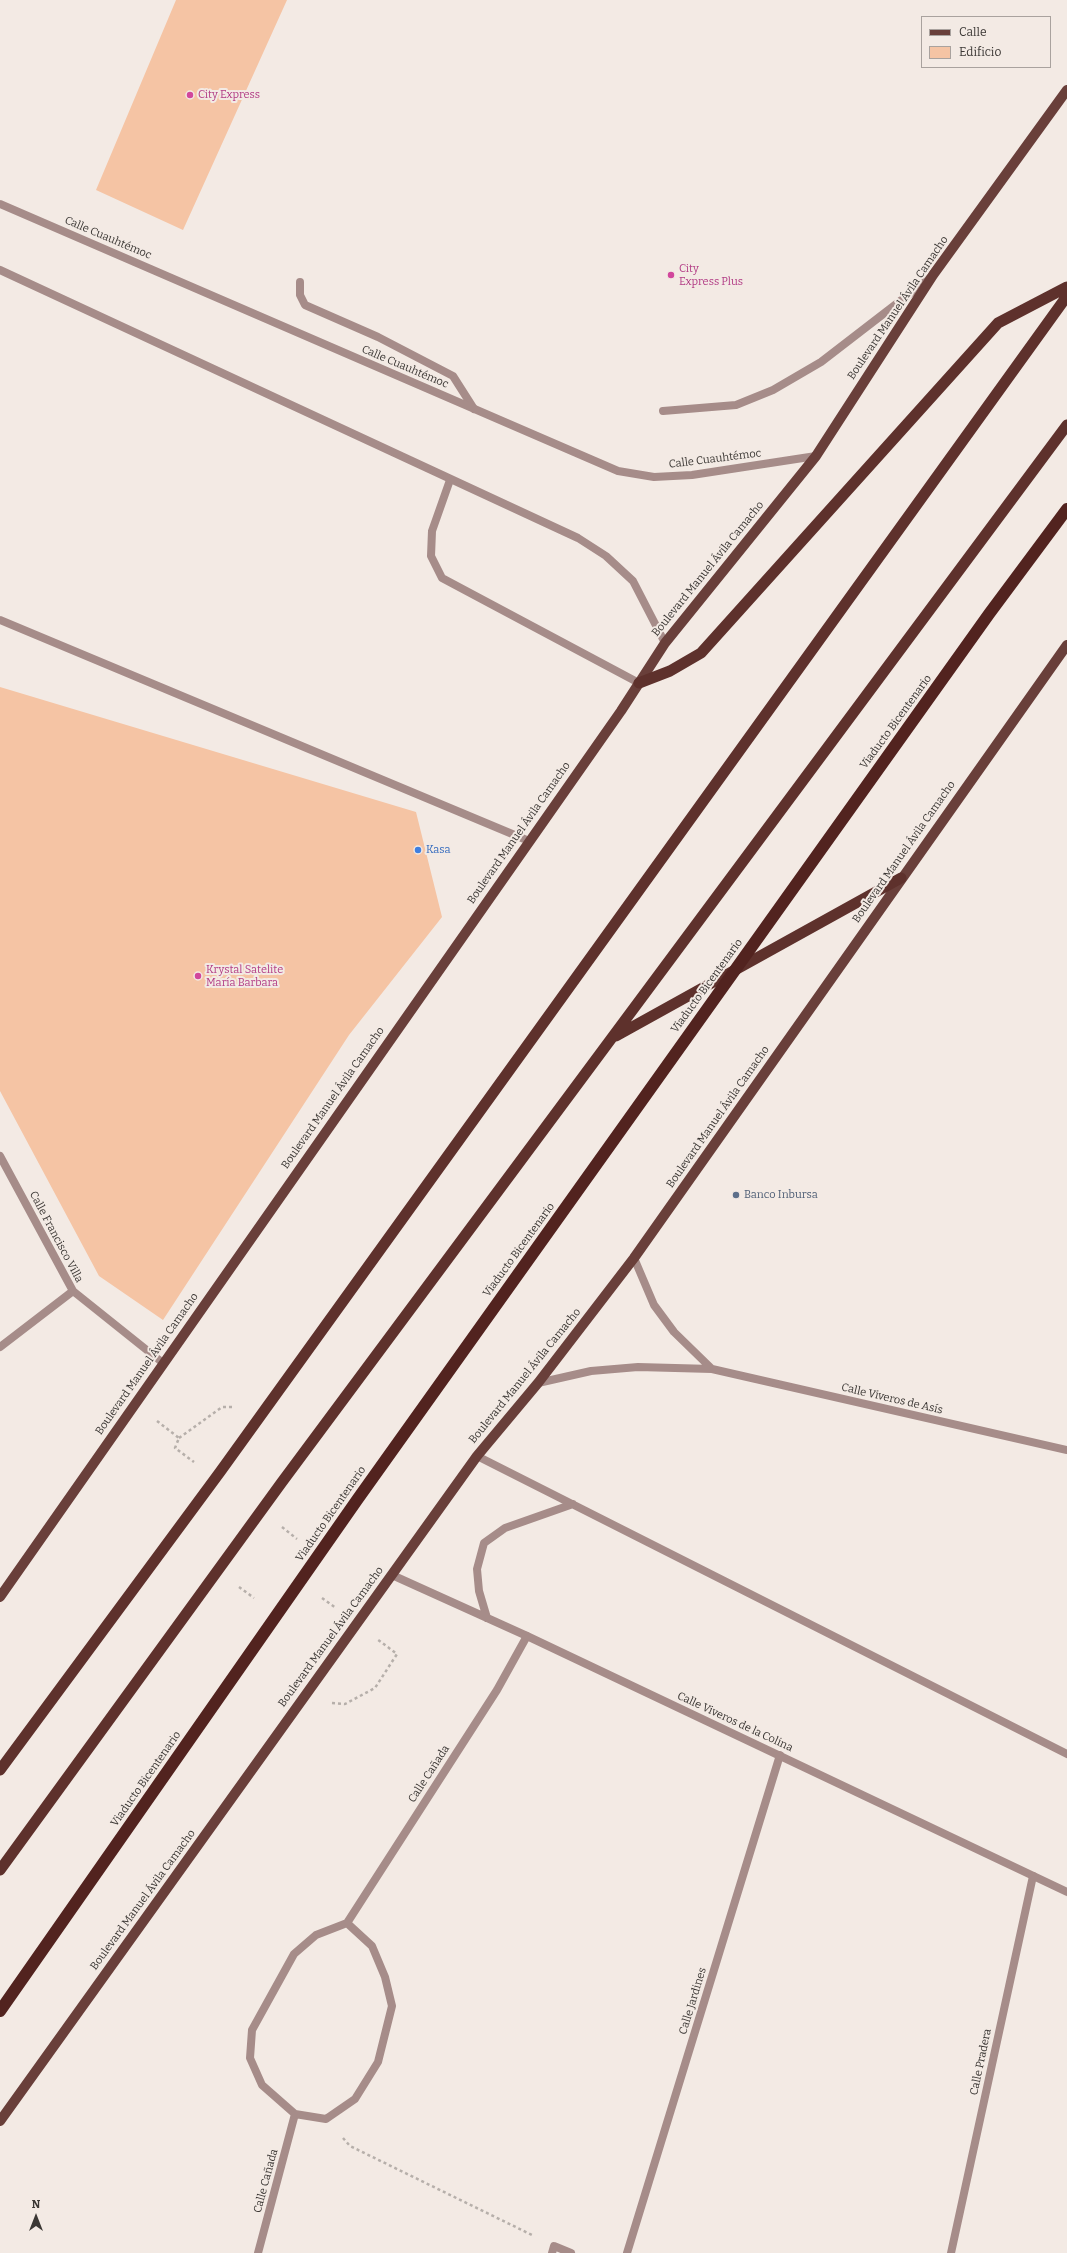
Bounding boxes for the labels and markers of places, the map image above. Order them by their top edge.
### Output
place label: City Express [198,88,260,102]
marker: City Express [185,90,195,100]
place label: City Express Plus [679,262,743,288]
marker: City Express Plus [666,270,676,280]
place label: Kasa [426,843,451,857]
marker: Kasa [413,845,423,855]
place label: Krystal Satelite María Barbara [206,963,283,989]
marker: Krystal Satelite María Barbara [193,971,203,981]
place label: Banco Inbursa [744,1188,818,1202]
marker: Banco Inbursa [731,1190,741,1200]

